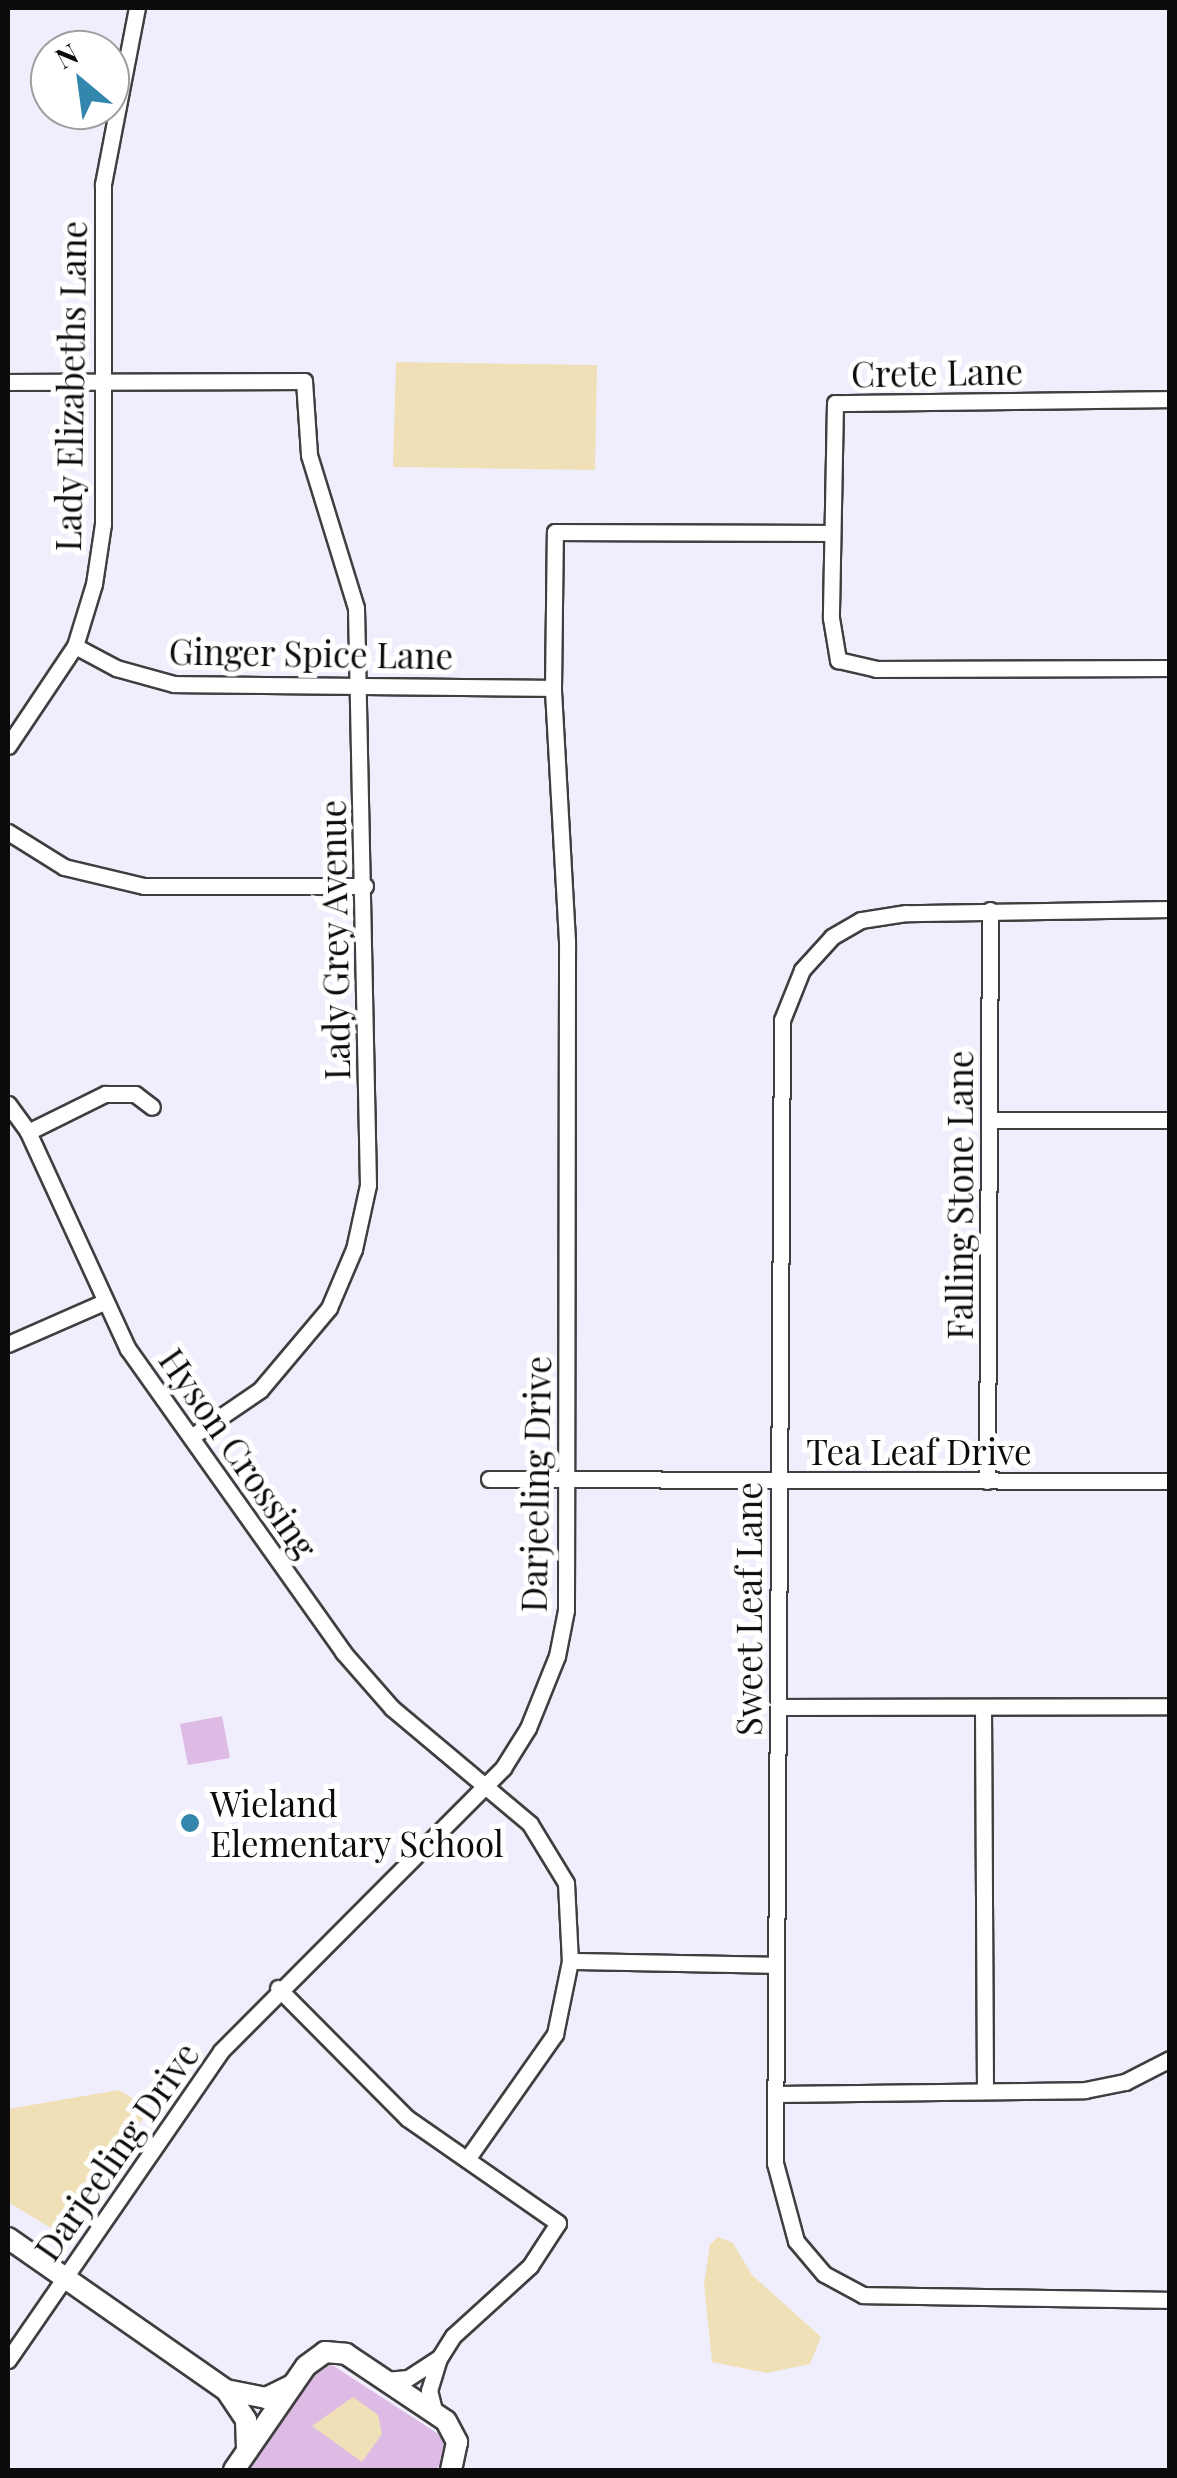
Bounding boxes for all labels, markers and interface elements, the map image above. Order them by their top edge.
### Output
north arrow [30,30,130,130]
text: N [48,34,84,76]
street label: Lady Elizabeths Lane [46,220,94,552]
street label: Crete Lane [851,350,1023,394]
street label: Ginger Spice Lane [168,630,454,676]
street label: Lady Grey Avenue [311,798,357,1082]
street label: Falling Stone Lane [938,1050,980,1340]
street label: Hyson Crossing [151,1340,327,1566]
street label: Darjeeling Drive [512,1355,558,1613]
street label: Tea Leaf Drive [806,1430,1032,1472]
street label: Sweet Leaf Lane [727,1482,769,1736]
place label: Wieland Elementary School [210,1782,505,1864]
marker: Wieland Elementary School [179,1812,201,1834]
street label: Darjeeling Drive [25,2034,207,2268]

